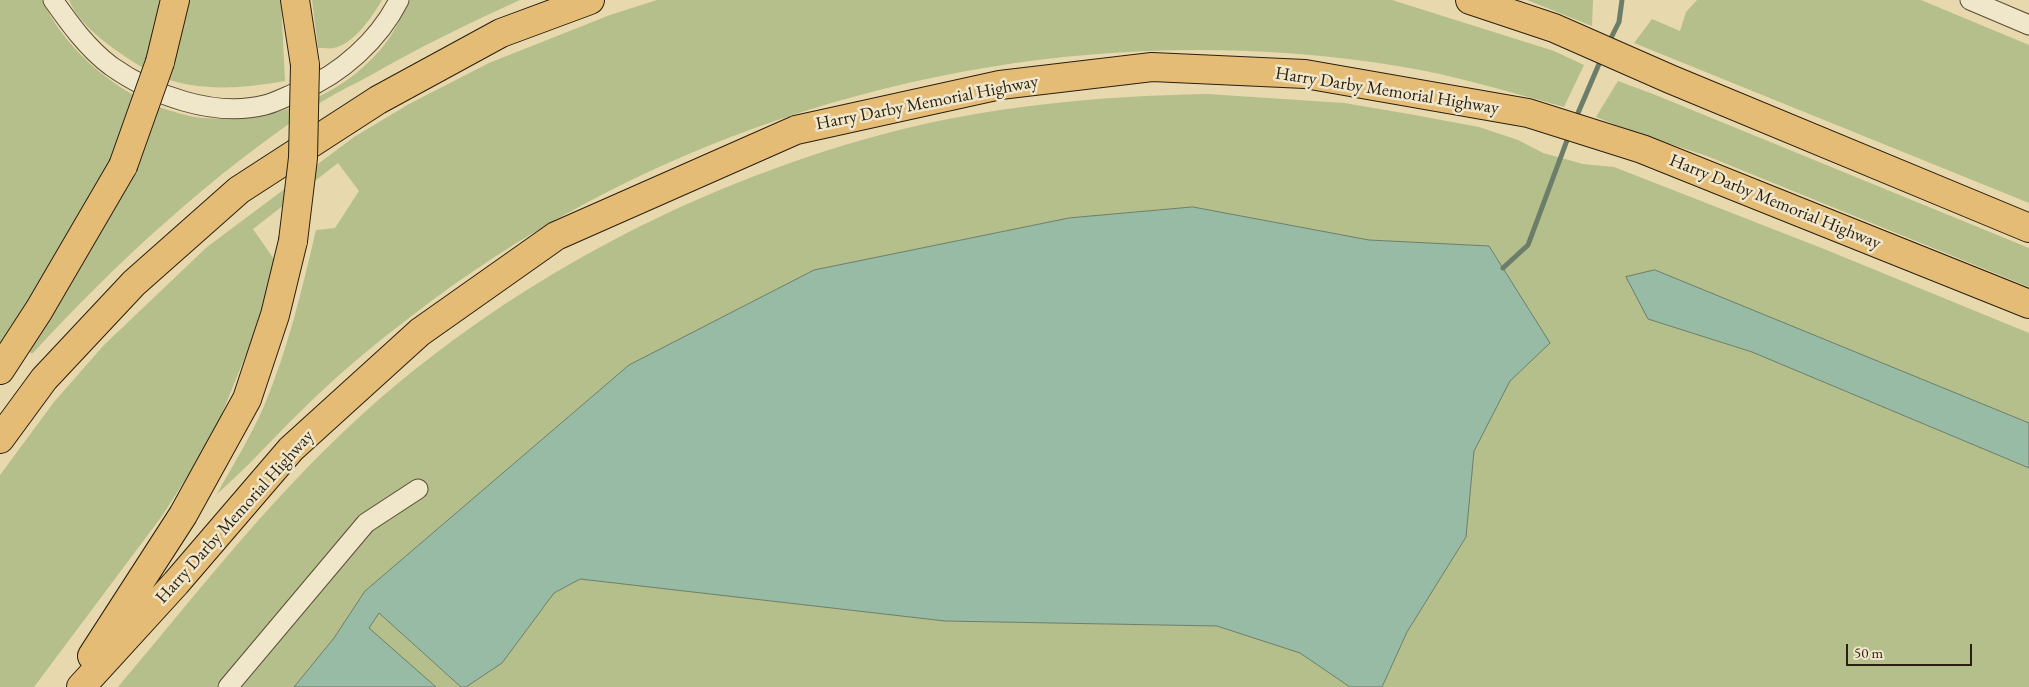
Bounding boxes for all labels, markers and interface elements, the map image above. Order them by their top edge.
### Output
street label: Harry Darby Memorial Highway [1274,63,1500,119]
street label: Harry Darby Memorial Highway [814,71,1040,135]
street label: Harry Darby Memorial Highway [1666,150,1884,254]
street label: Harry Darby Memorial Highway [151,426,319,608]
scale bar [1849,634,1975,666]
text: 50 m [1854,643,1883,662]

